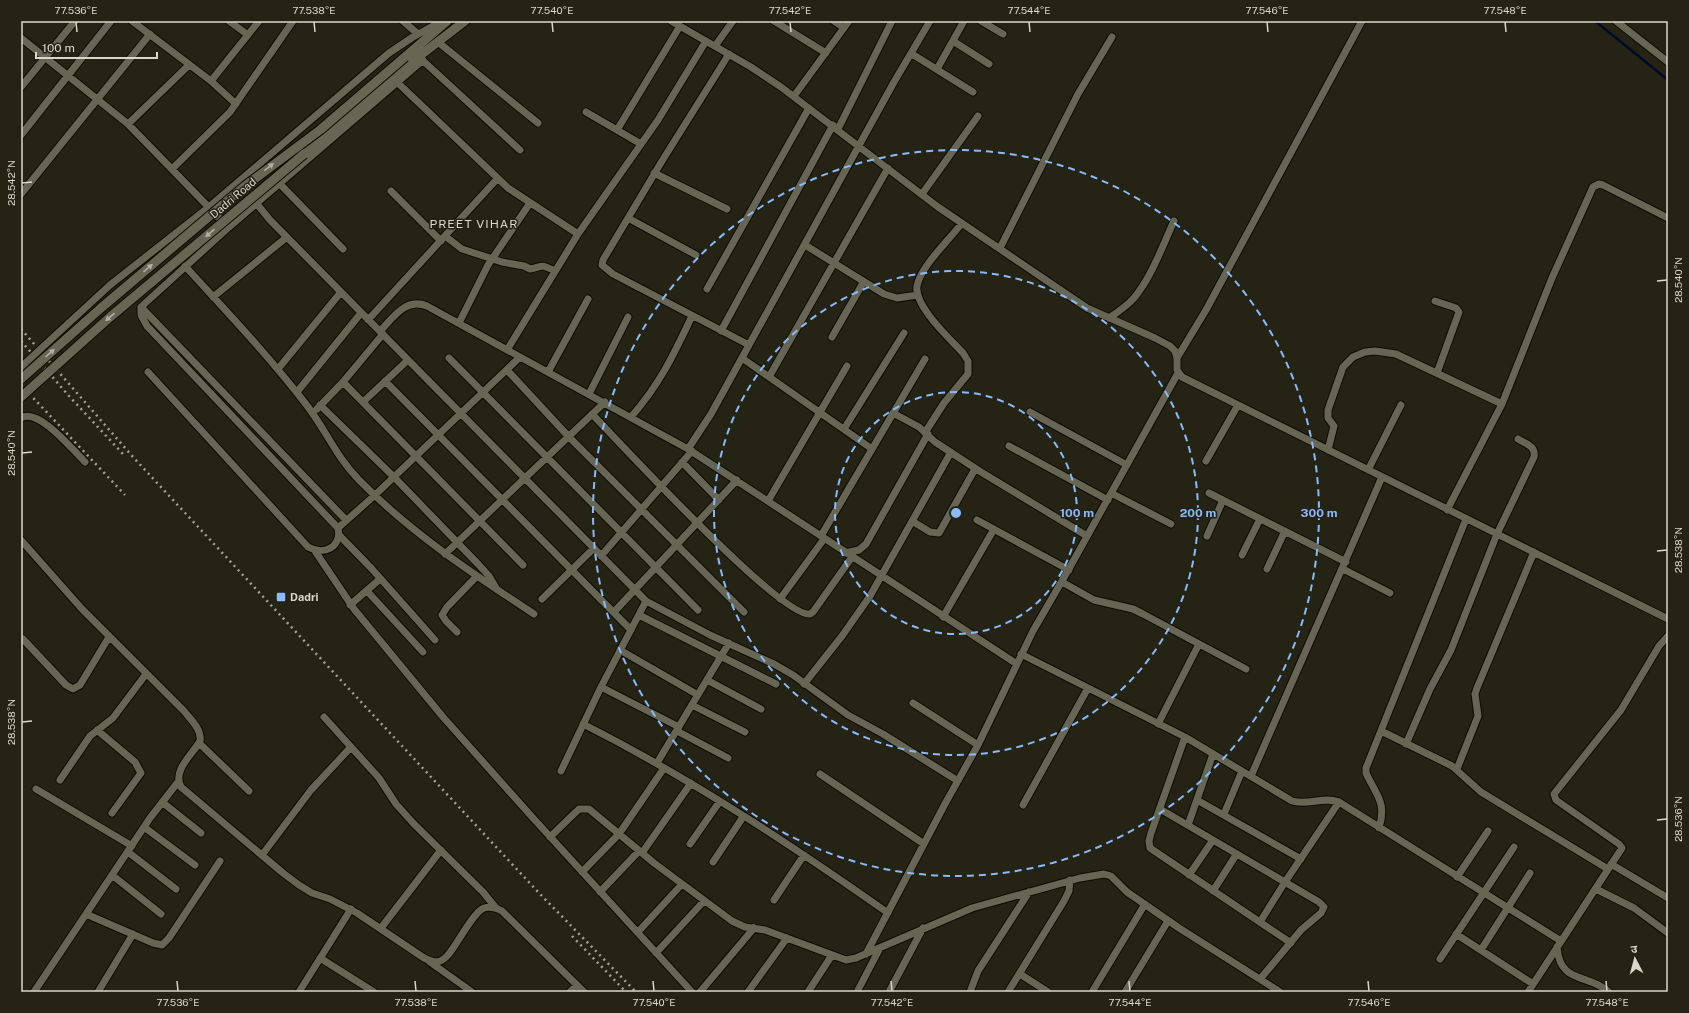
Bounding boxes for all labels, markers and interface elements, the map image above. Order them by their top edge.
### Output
text: 77.536°E [55,4,97,16]
text: 77.538°E [292,4,336,16]
text: 77.540°E [531,4,573,16]
text: 77.542°E [769,4,811,16]
text: 77.544°E [1008,4,1051,16]
text: 77.546°E [1246,4,1288,16]
text: 77.548°E [1483,4,1527,16]
scale bar [36,34,157,60]
text: 100 m [42,41,75,55]
text: 28.542°N [5,160,17,206]
one-way arrow [264,162,275,171]
street label: Dadri Road [208,175,258,221]
district label: PREET VIHAR [430,217,519,231]
one-way arrow [204,229,215,238]
text: 28.540°N [1672,257,1684,303]
one-way arrow [143,264,154,273]
one-way arrow [105,312,115,322]
one-way arrow [45,349,55,358]
text: 28.540°N [5,430,17,476]
centre of rings [949,506,963,520]
text: 100 m [1060,506,1094,520]
text: 200 m [1180,506,1216,520]
text: 300 m [1301,506,1338,520]
text: 28.538°N [1672,527,1684,573]
marker: Dadri [275,591,287,603]
place label: Dadri [290,591,318,603]
text: 28.538°N [5,699,17,745]
text: 28.536°N [1672,796,1684,842]
north arrow [1615,939,1655,979]
text: उ [1630,943,1638,955]
text: 77.536°E [157,996,199,1008]
text: 77.538°E [394,996,438,1008]
text: 77.540°E [633,996,675,1008]
text: 77.542°E [871,996,913,1008]
text: 77.544°E [1109,996,1152,1008]
text: 77.546°E [1348,996,1390,1008]
text: 77.548°E [1585,996,1629,1008]

